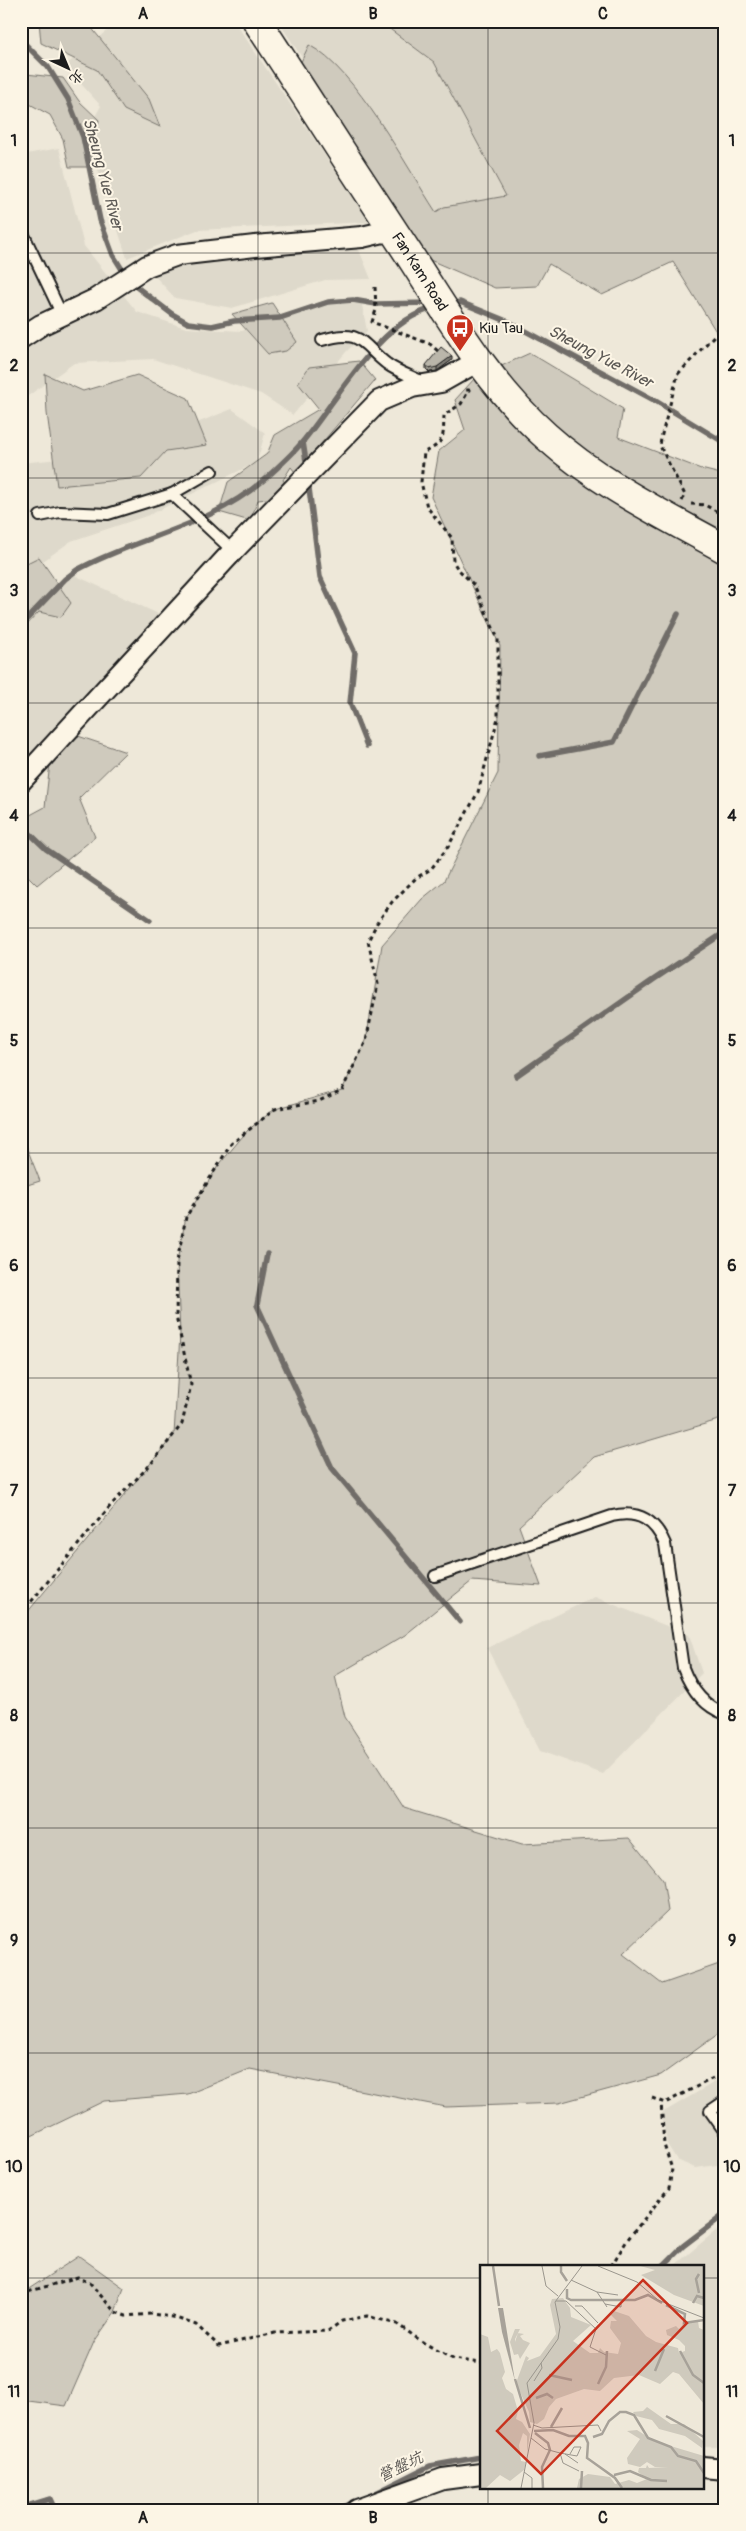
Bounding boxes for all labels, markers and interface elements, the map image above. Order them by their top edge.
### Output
text: A [138,4,149,24]
text: B [368,4,378,24]
text: C [598,4,608,24]
north arrow [42,42,92,92]
text: 北 [66,66,88,88]
water label: Sheung Yue River [78,116,128,235]
text: 1 [11,131,17,151]
text: 1 [729,131,735,151]
street label: Fan Kam Road [387,229,452,315]
bus stop icon: Kiu Tau [445,313,475,352]
place label: Kiu Tau [479,319,523,338]
water label: Sheung Yue River [545,321,658,394]
text: 2 [10,356,19,376]
text: 2 [728,356,737,376]
text: 3 [10,581,19,601]
text: 3 [728,581,737,601]
text: 4 [9,806,19,826]
text: 4 [727,806,737,826]
text: 5 [10,1031,19,1051]
text: 5 [728,1031,737,1051]
text: 6 [9,1256,19,1276]
text: 6 [727,1256,737,1276]
text: 7 [10,1481,19,1501]
text: 7 [728,1481,737,1501]
text: 8 [10,1706,18,1726]
text: 8 [728,1706,736,1726]
text: 9 [10,1931,18,1951]
text: 9 [728,1931,736,1951]
text: 10 [5,2157,23,2177]
text: 10 [723,2157,741,2177]
inset map [480,2265,704,2488]
text: 11 [8,2382,20,2402]
text: 11 [726,2382,738,2402]
water label: 營盤坑 [374,2447,428,2486]
text: A [138,2508,149,2528]
text: B [368,2508,378,2528]
text: C [598,2508,608,2528]

